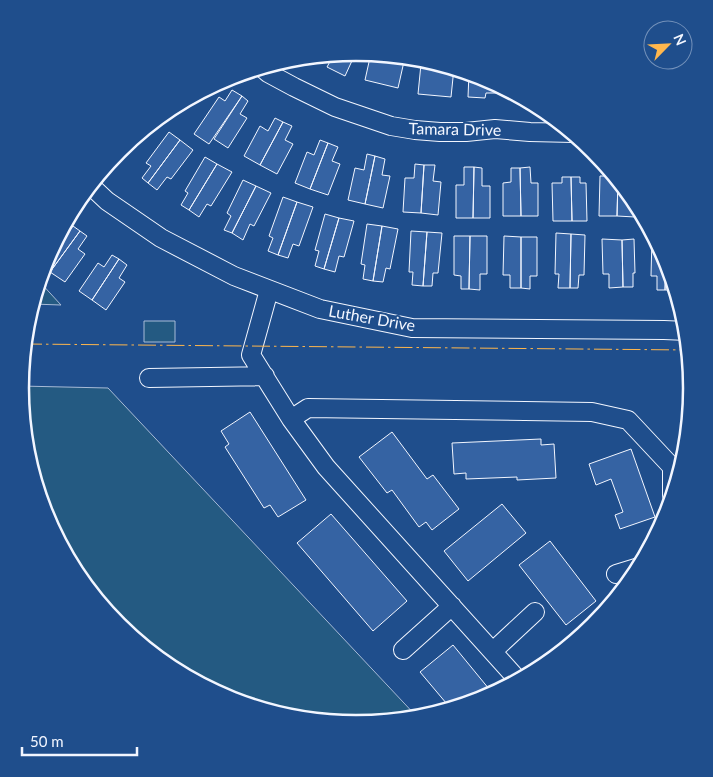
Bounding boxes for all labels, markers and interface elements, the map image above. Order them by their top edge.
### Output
north arrow [643,20,693,70]
text: N [670,31,690,48]
street label: Tamara Drive [409,118,501,139]
street label: Luther Drive [327,301,417,334]
scale bar [22,724,138,756]
text: 50 m [30,732,64,750]

